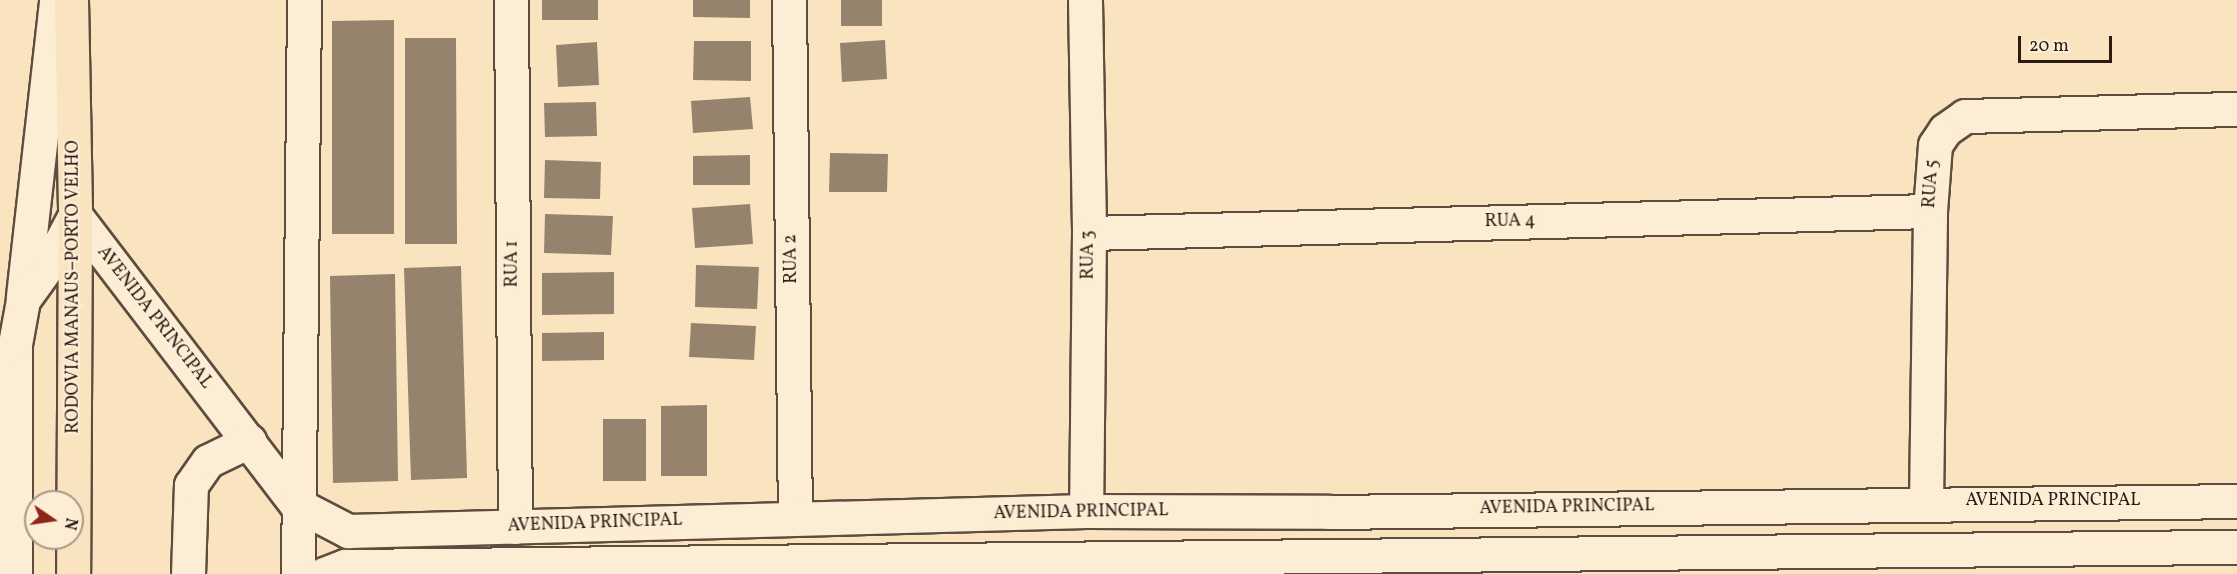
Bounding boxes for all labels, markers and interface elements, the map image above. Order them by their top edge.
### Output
scale bar [2021,24,2116,62]
text: 20 m [2029,34,2069,59]
street label: RODOVIA MANAUS–PORTO VELHO [63,140,85,434]
street label: RUA 5 [1920,159,1944,209]
street label: RUA 4 [1484,211,1536,233]
street label: RUA 3 [1078,230,1100,280]
street label: RUA 2 [781,234,803,284]
street label: RUA 1 [502,241,524,287]
street label: AVENIDA PRINCIPAL [92,242,216,394]
north arrow [24,490,84,550]
street label: AVENIDA PRINCIPAL [1966,490,2140,512]
street label: AVENIDA PRINCIPAL [1479,496,1655,520]
street label: AVENIDA PRINCIPAL [993,501,1169,525]
street label: AVENIDA PRINCIPAL [507,510,683,538]
text: N [58,515,82,532]

